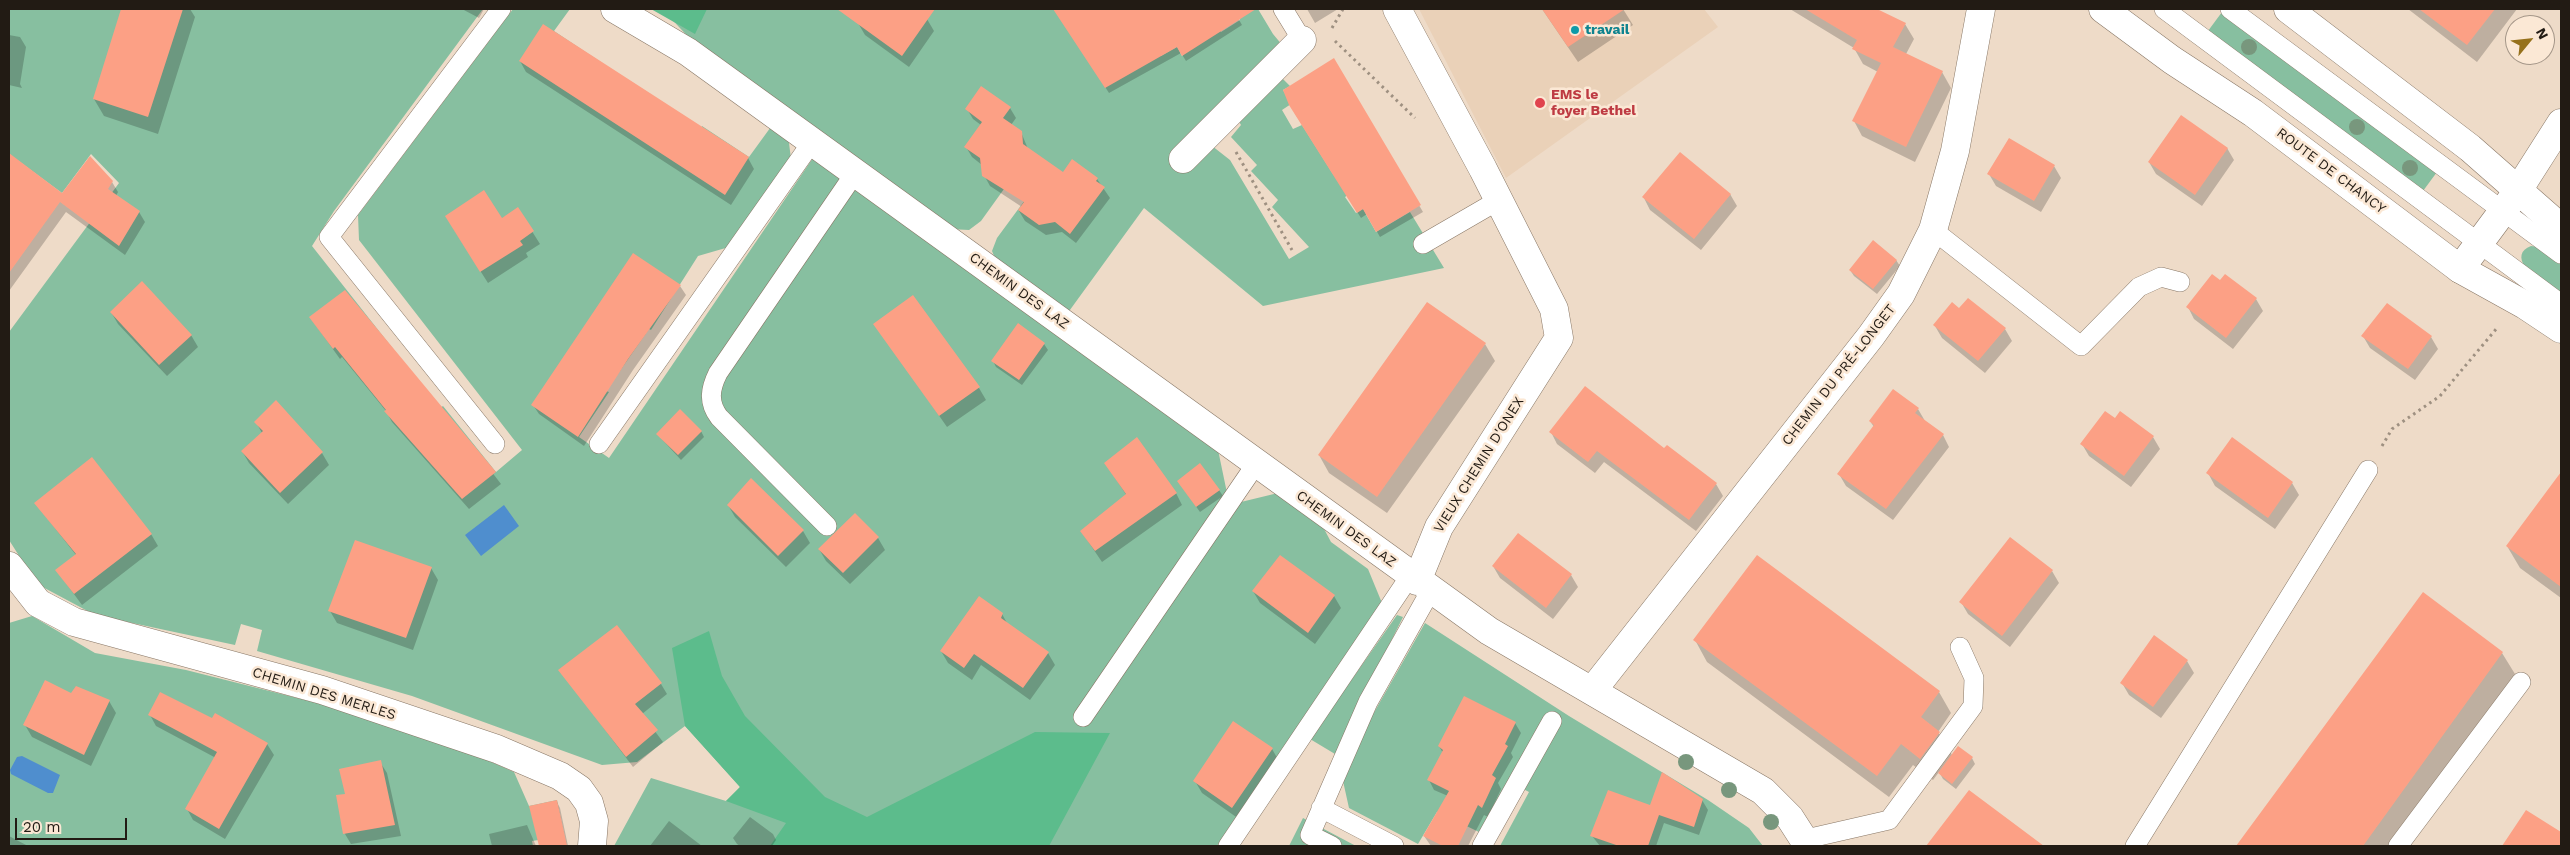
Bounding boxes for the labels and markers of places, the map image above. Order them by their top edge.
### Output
place label: travail [1585,22,1629,38]
marker: travail [1569,24,1581,36]
place label: EMS le foyer Bethel [1551,87,1636,120]
marker: EMS le foyer Bethel [1533,96,1547,110]

